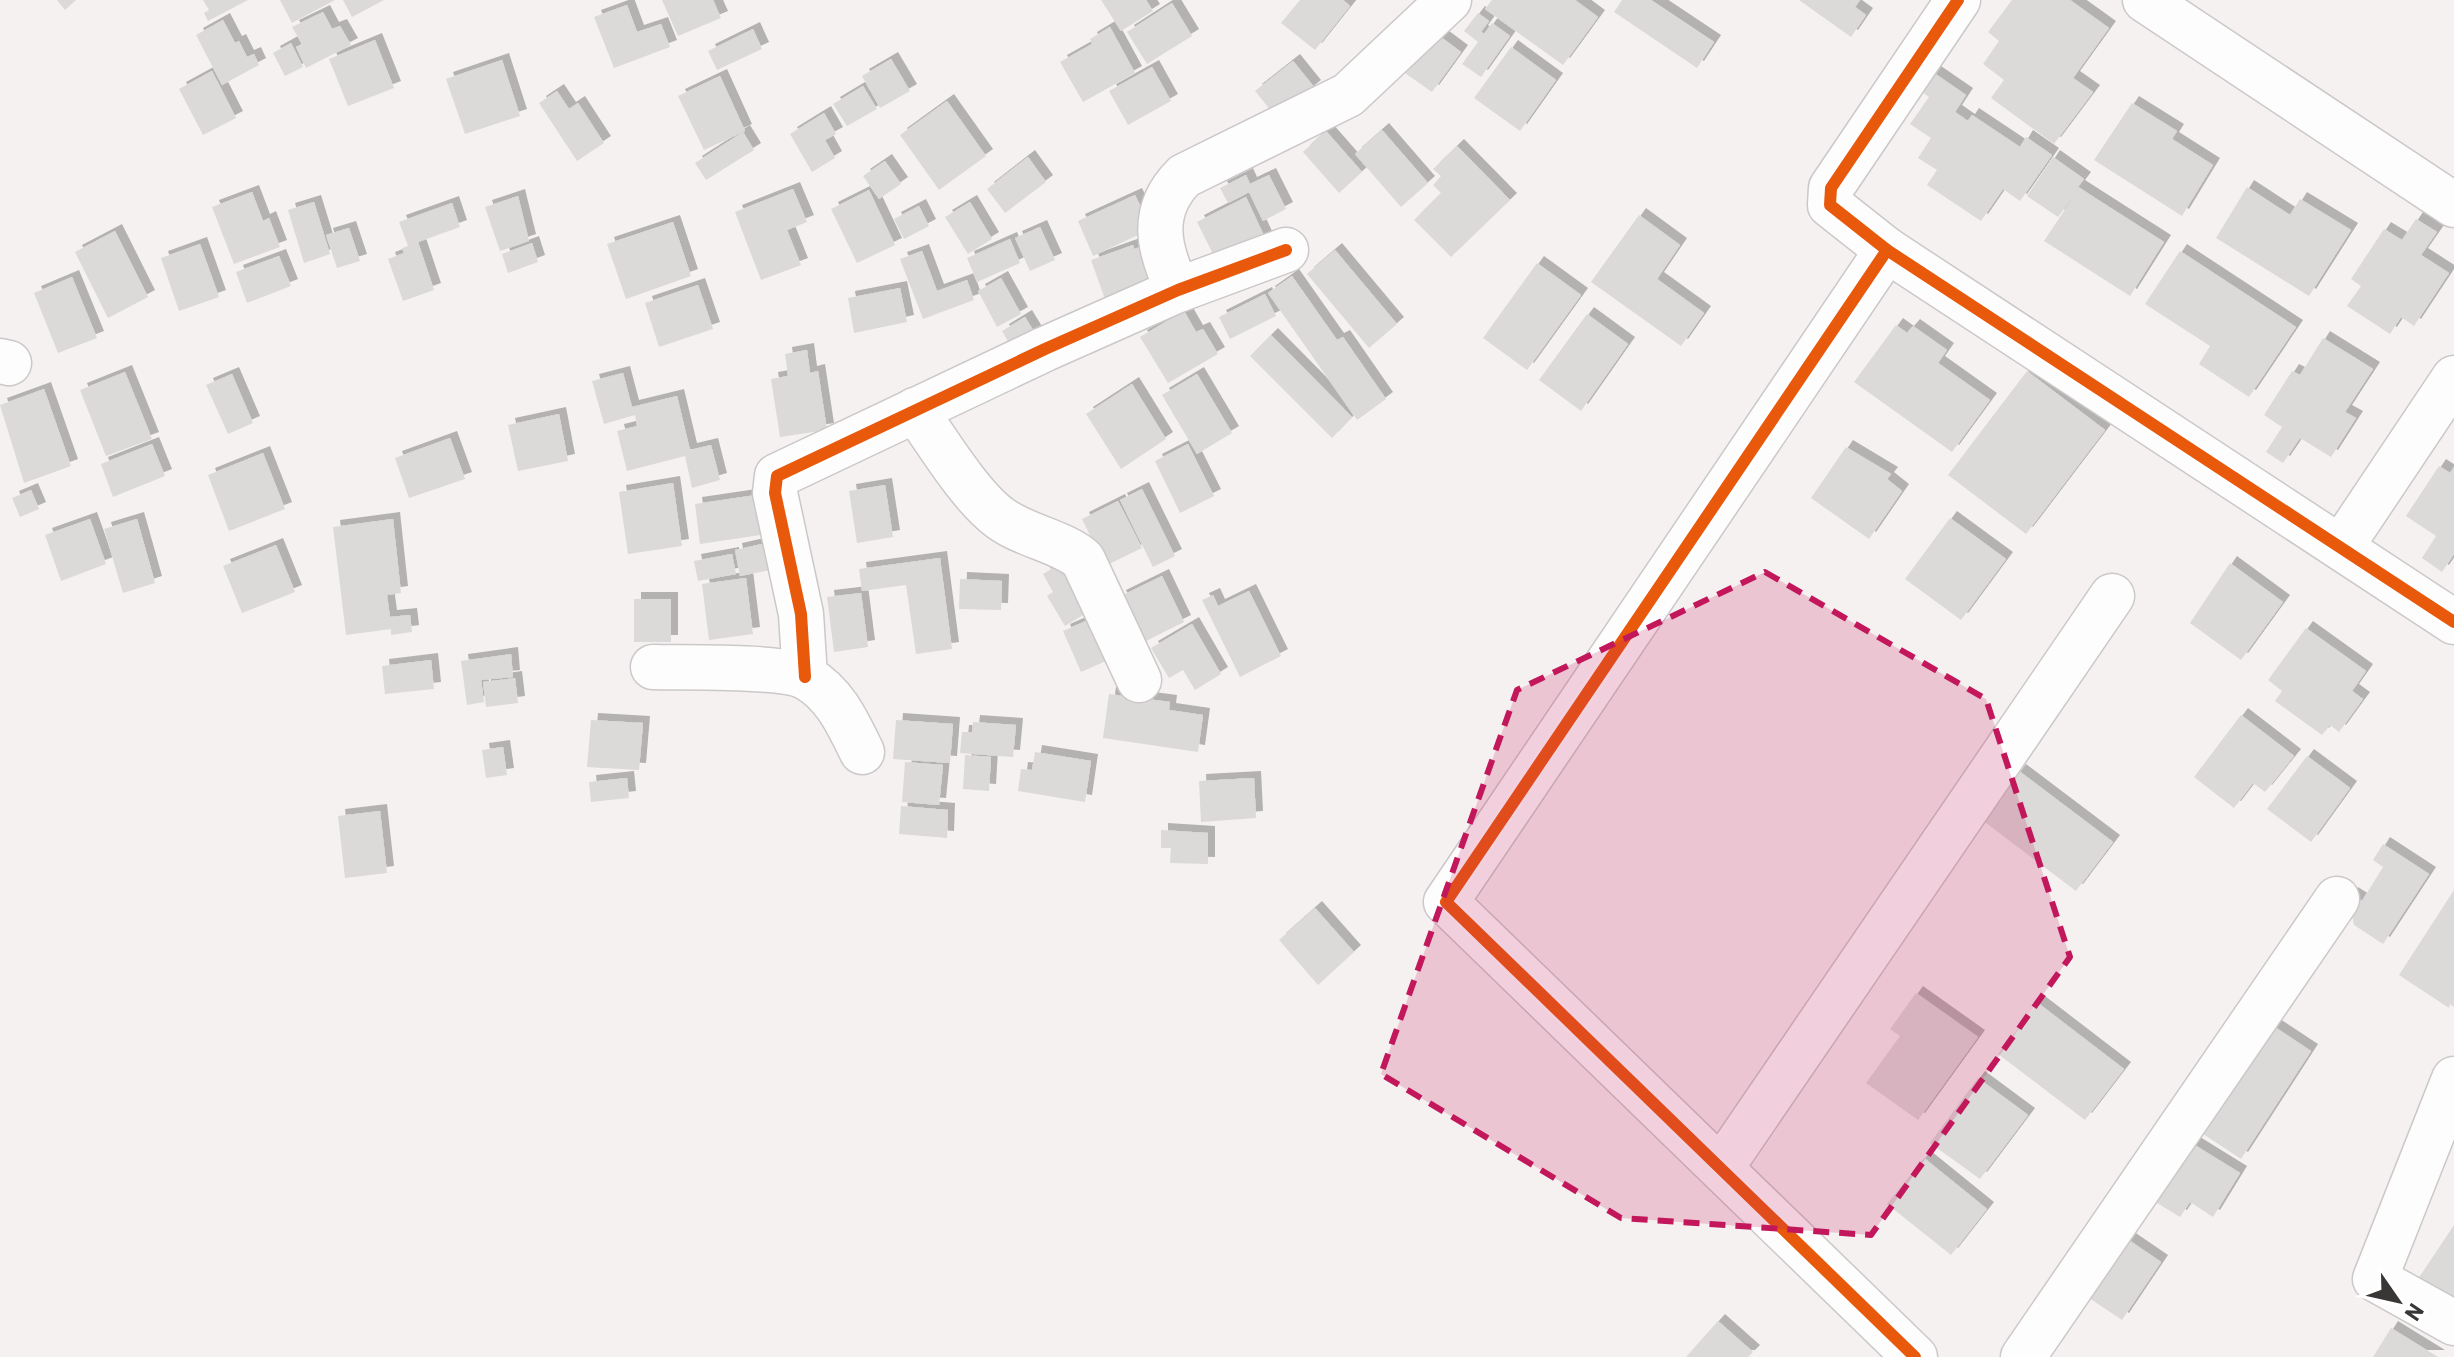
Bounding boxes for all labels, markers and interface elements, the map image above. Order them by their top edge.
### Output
north arrow [2358,1261,2438,1341]
text: N [2401,1299,2430,1326]

